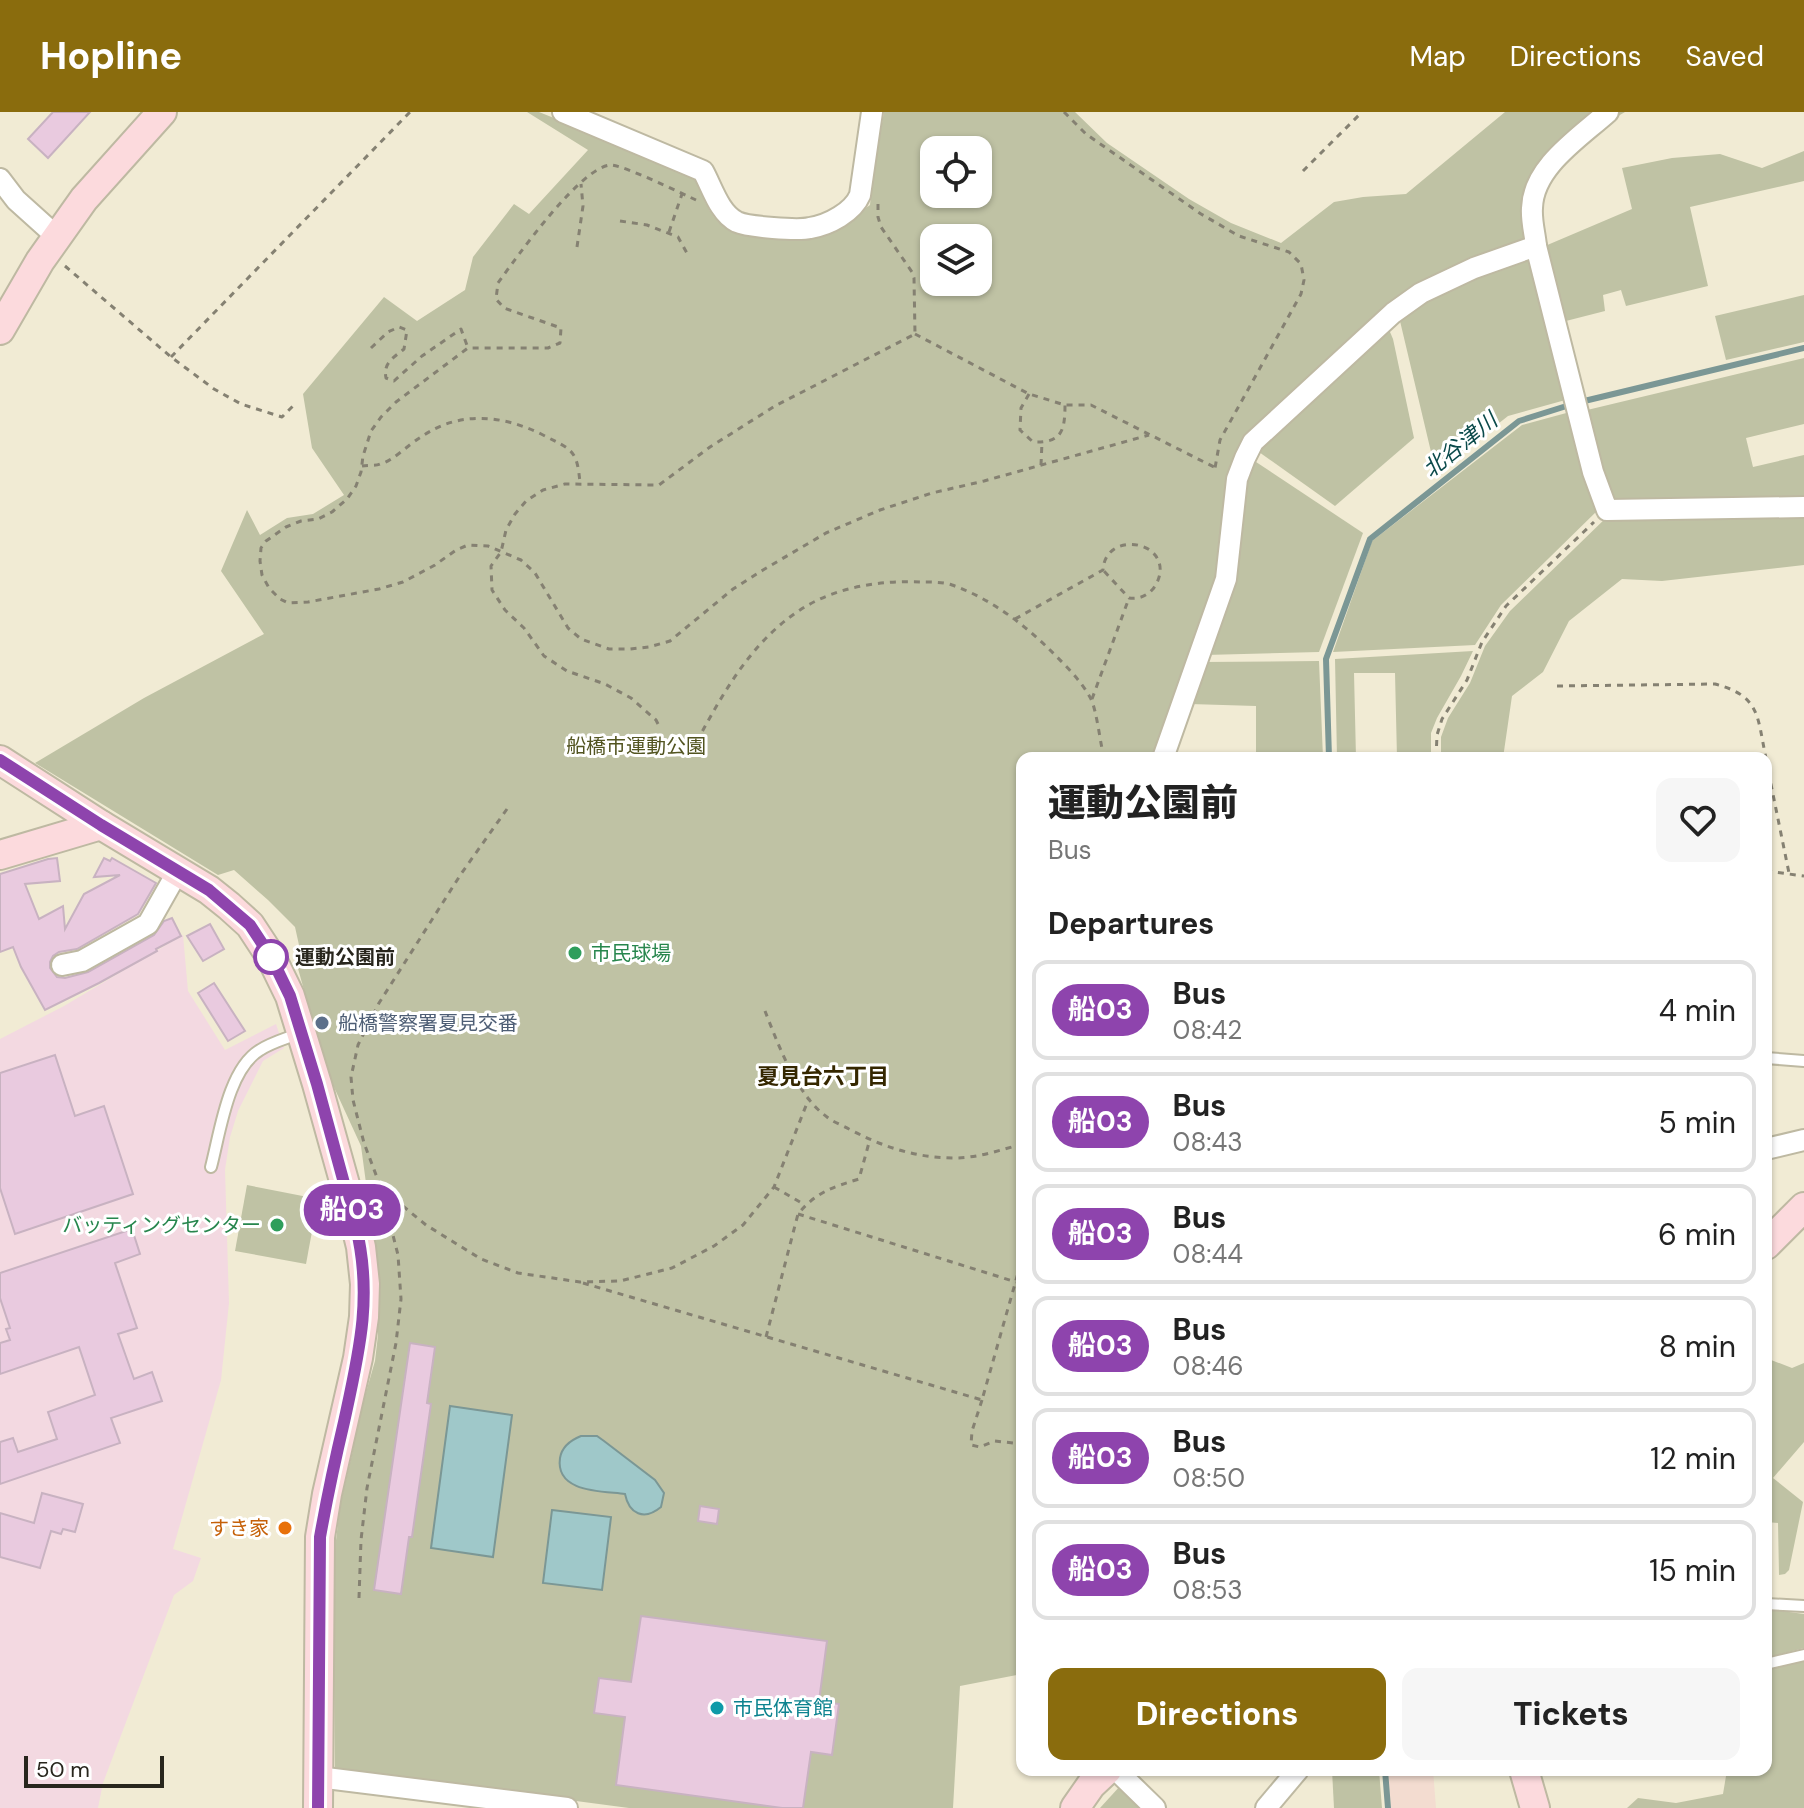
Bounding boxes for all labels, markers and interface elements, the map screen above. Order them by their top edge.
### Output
text: Hopline [40,31,182,81]
text: Map [1409,38,1466,75]
text: Directions [1510,38,1642,75]
text: Saved [1686,38,1764,75]
map controls [920,136,992,296]
button: locate [920,136,992,208]
button: layers [920,224,992,296]
water label: 北谷津川 [1417,405,1505,484]
park label: 船橋市運動公園 [566,733,706,759]
text: 運動公園前 [1048,778,1238,828]
button: heart [1656,778,1740,862]
text: Bus [1048,833,1092,867]
text: Departures [1048,904,1214,943]
marker: 運動公園前 [254,940,288,974]
place label: 市民球場 [591,940,671,966]
place label: 運動公園前 [295,944,395,970]
marker: 市民球場 [566,944,584,962]
text: Bus [1173,974,1226,1013]
text: 船03 [1068,991,1133,1028]
text: 4 min [1659,991,1736,1030]
place label: 船橋警察署夏見交番 [338,1010,518,1036]
text: 08:42 [1173,1013,1242,1047]
marker: 船橋警察署夏見交番 [313,1014,331,1032]
district label: 夏見台六丁目 [757,1062,889,1091]
text: Bus [1173,1086,1226,1125]
text: 船03 [1068,1103,1133,1140]
text: 5 min [1659,1103,1736,1142]
text: 08:43 [1173,1125,1243,1159]
line badge: 船03 [306,1184,398,1236]
text: 船03 [320,1191,384,1228]
text: Bus [1173,1198,1226,1237]
place label: バッティングセンター [62,1212,261,1238]
text: 船03 [1068,1215,1133,1252]
text: 6 min [1658,1215,1736,1254]
marker: バッティングセンター [268,1216,286,1234]
text: 08:44 [1173,1237,1243,1271]
text: Bus [1173,1310,1226,1349]
text: 船03 [1068,1327,1133,1364]
text: 8 min [1659,1327,1736,1366]
text: 08:46 [1173,1349,1244,1383]
text: Bus [1173,1422,1226,1461]
text: 船03 [1068,1439,1133,1476]
text: 12 min [1650,1439,1736,1478]
text: 08:50 [1173,1461,1245,1495]
place label: すき家 [209,1515,269,1541]
marker: すき家 [276,1519,294,1537]
text: Bus [1173,1534,1226,1573]
text: 船03 [1068,1551,1133,1588]
text: 15 min [1649,1551,1736,1590]
text: 08:53 [1173,1573,1243,1607]
button: Directions [1048,1668,1386,1760]
button: Tickets [1402,1668,1740,1760]
place label: 市民体育館 [733,1695,833,1721]
marker: 市民体育館 [708,1699,726,1717]
scale bar [24,1752,164,1788]
text: 50 m [36,1755,90,1784]

